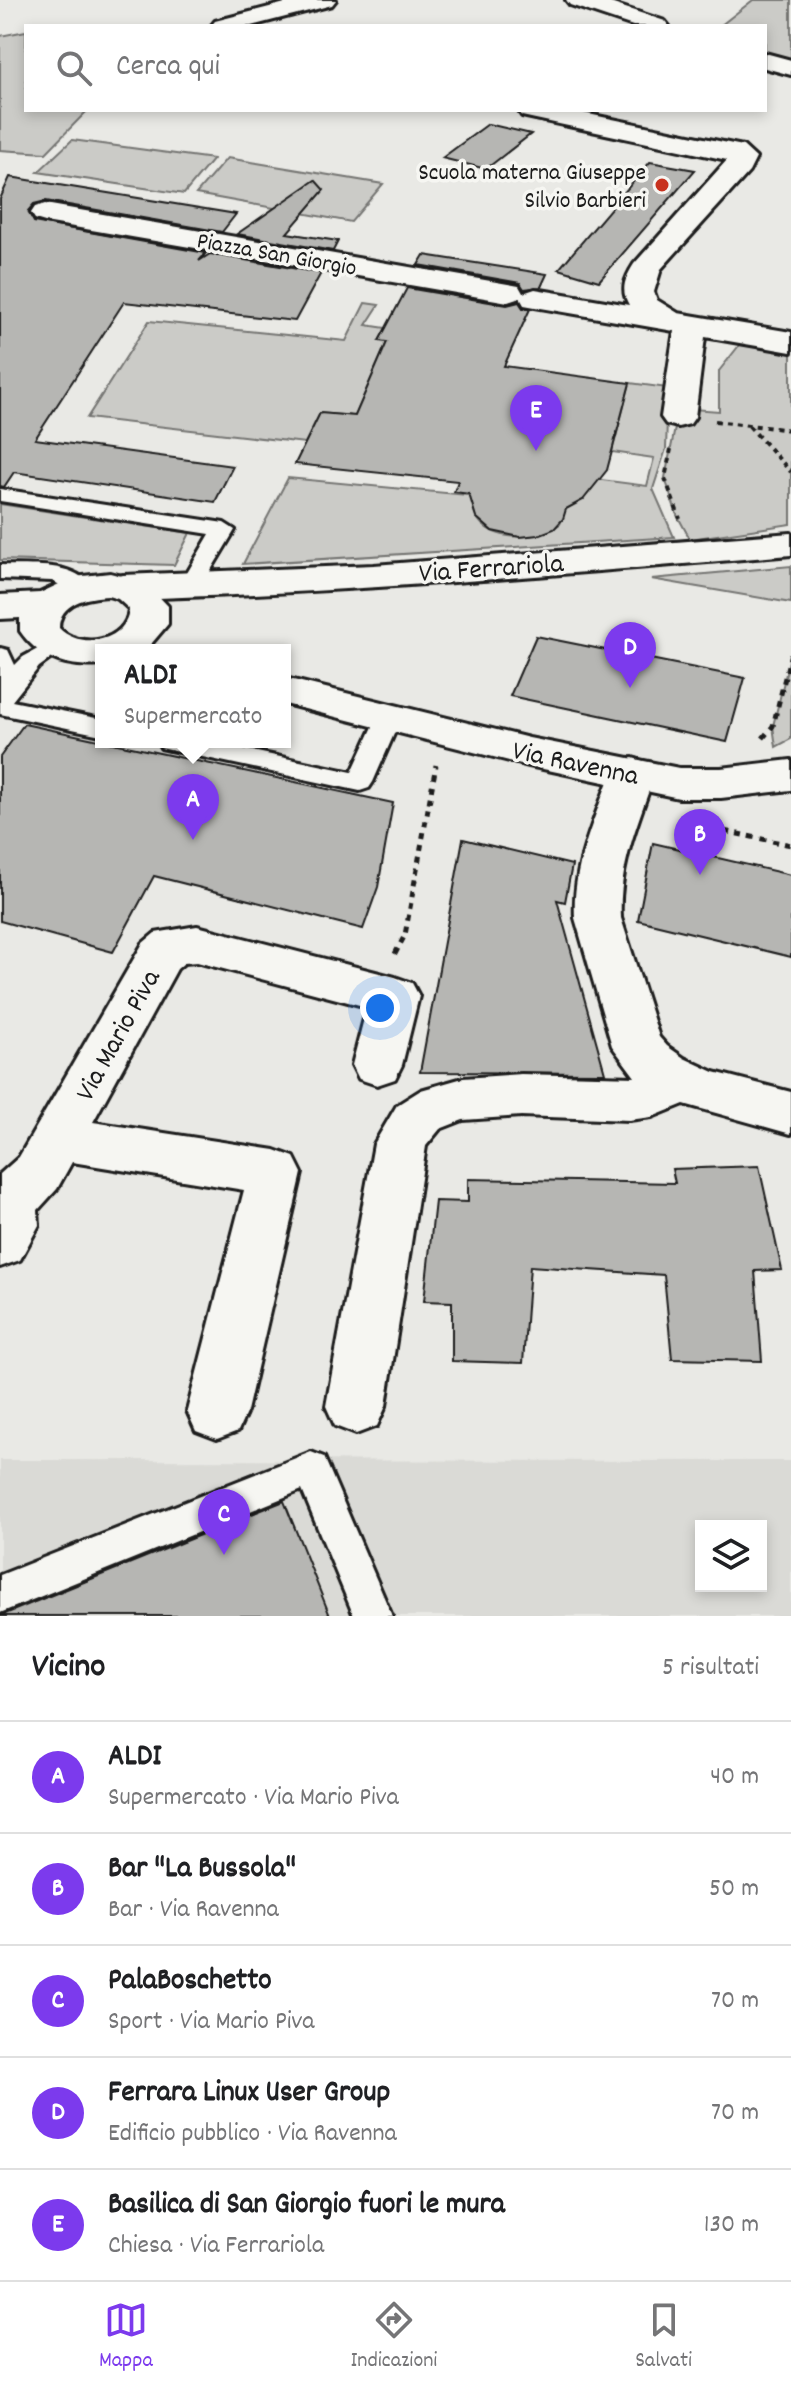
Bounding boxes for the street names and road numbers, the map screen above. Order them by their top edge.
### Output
street label: Piazza San Giorgio [194,225,359,287]
street label: Via Ferrariola [418,546,566,596]
street label: Via Ravenna [508,733,643,799]
street label: Via Mario Piva [68,963,173,1109]

